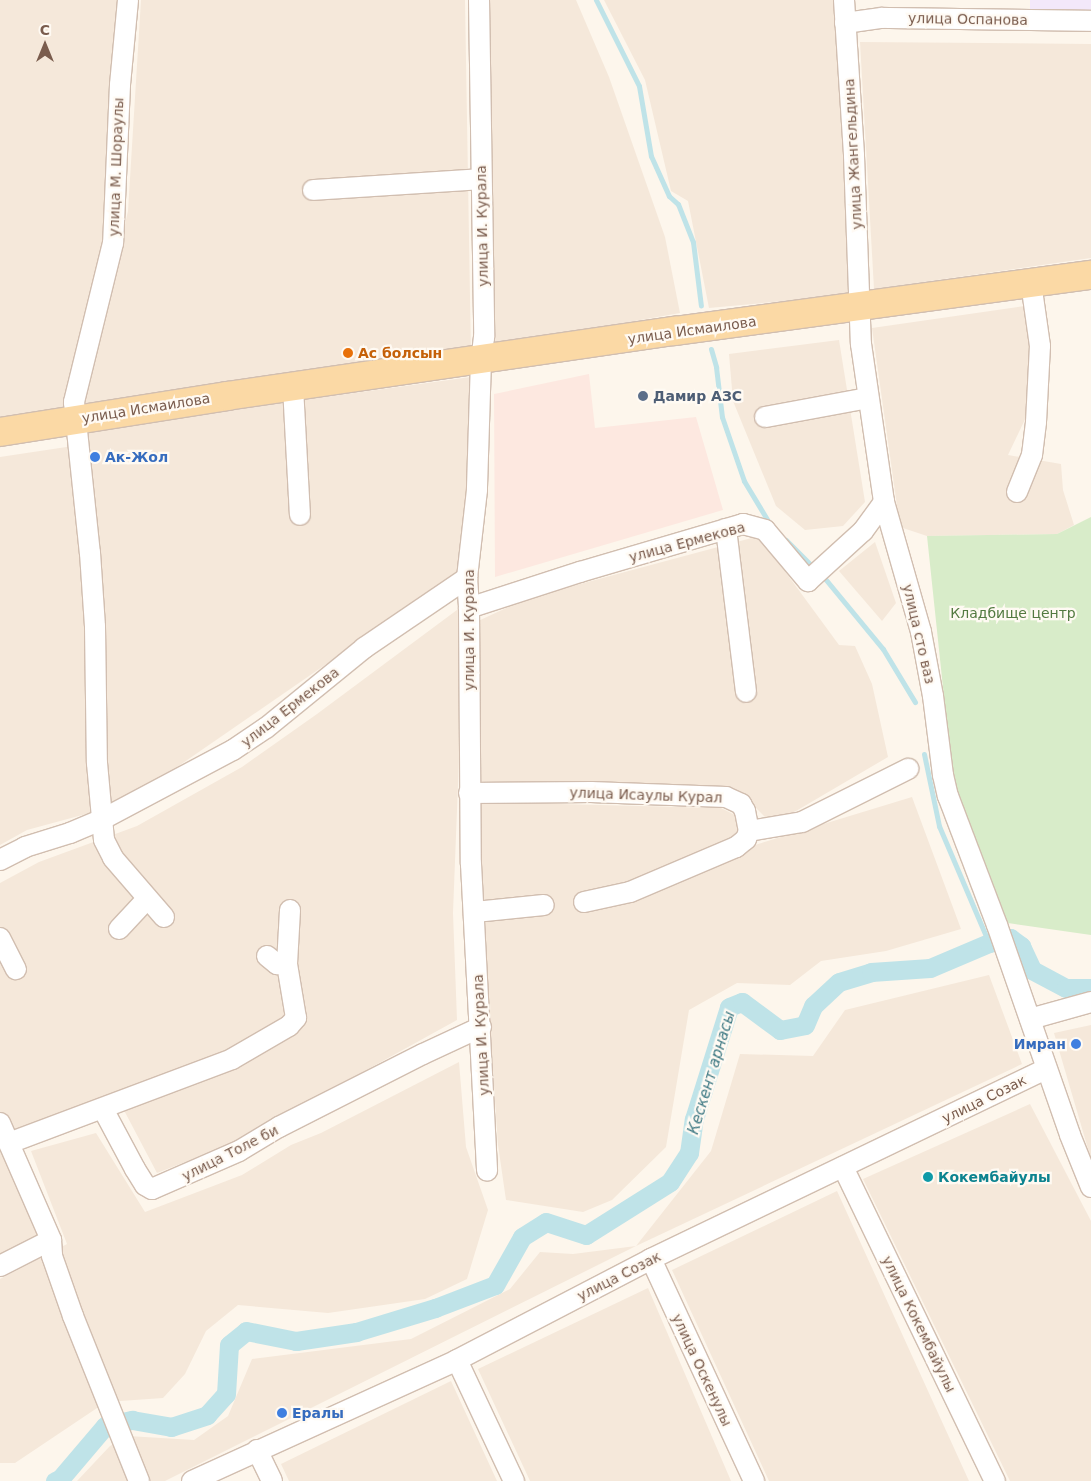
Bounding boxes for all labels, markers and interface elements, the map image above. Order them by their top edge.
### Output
street label: улица Оспанова [908,10,1028,28]
north arrow [20,20,70,70]
text: С [40,22,50,38]
street label: улица Жангельдина [841,78,865,230]
street label: улица М. Шораулы [105,97,127,237]
street label: улица И. Курала [473,165,491,287]
street label: улица Исмаилова [627,313,757,347]
place label: Ас болсын [358,345,442,361]
marker: Ас болсын [342,347,354,359]
place label: Дамир АЗС [653,388,742,404]
street label: улица Исмаилова [81,390,211,426]
marker: Дамир АЗС [637,390,649,402]
place label: Ак-Жол [105,449,168,465]
marker: Ак-Жол [89,451,101,463]
street label: улица Ермекова [627,518,747,566]
street label: улица И. Курала [461,569,477,691]
street label: улица сто ваз [899,582,939,686]
park label: Кладбище центр [950,605,1076,621]
street label: улица Ермекова [238,664,342,750]
street label: улица Исаулы Курал [569,784,723,806]
street label: улица И. Курала [469,974,493,1096]
water label: Кескент арнасы [685,1009,739,1137]
place label: Имран [1014,1036,1066,1052]
marker: Имран [1070,1038,1082,1050]
street label: улица Созак [939,1071,1029,1127]
street label: улица Толе би [179,1122,281,1184]
place label: Кокембайулы [938,1169,1051,1185]
marker: Кокембайулы [922,1171,934,1183]
street label: улица Созак [574,1248,664,1304]
street label: улица Кокембайулы [879,1253,959,1395]
street label: улица Оскенулы [669,1311,735,1429]
place label: Ералы [292,1405,344,1421]
marker: Ералы [276,1407,288,1419]

